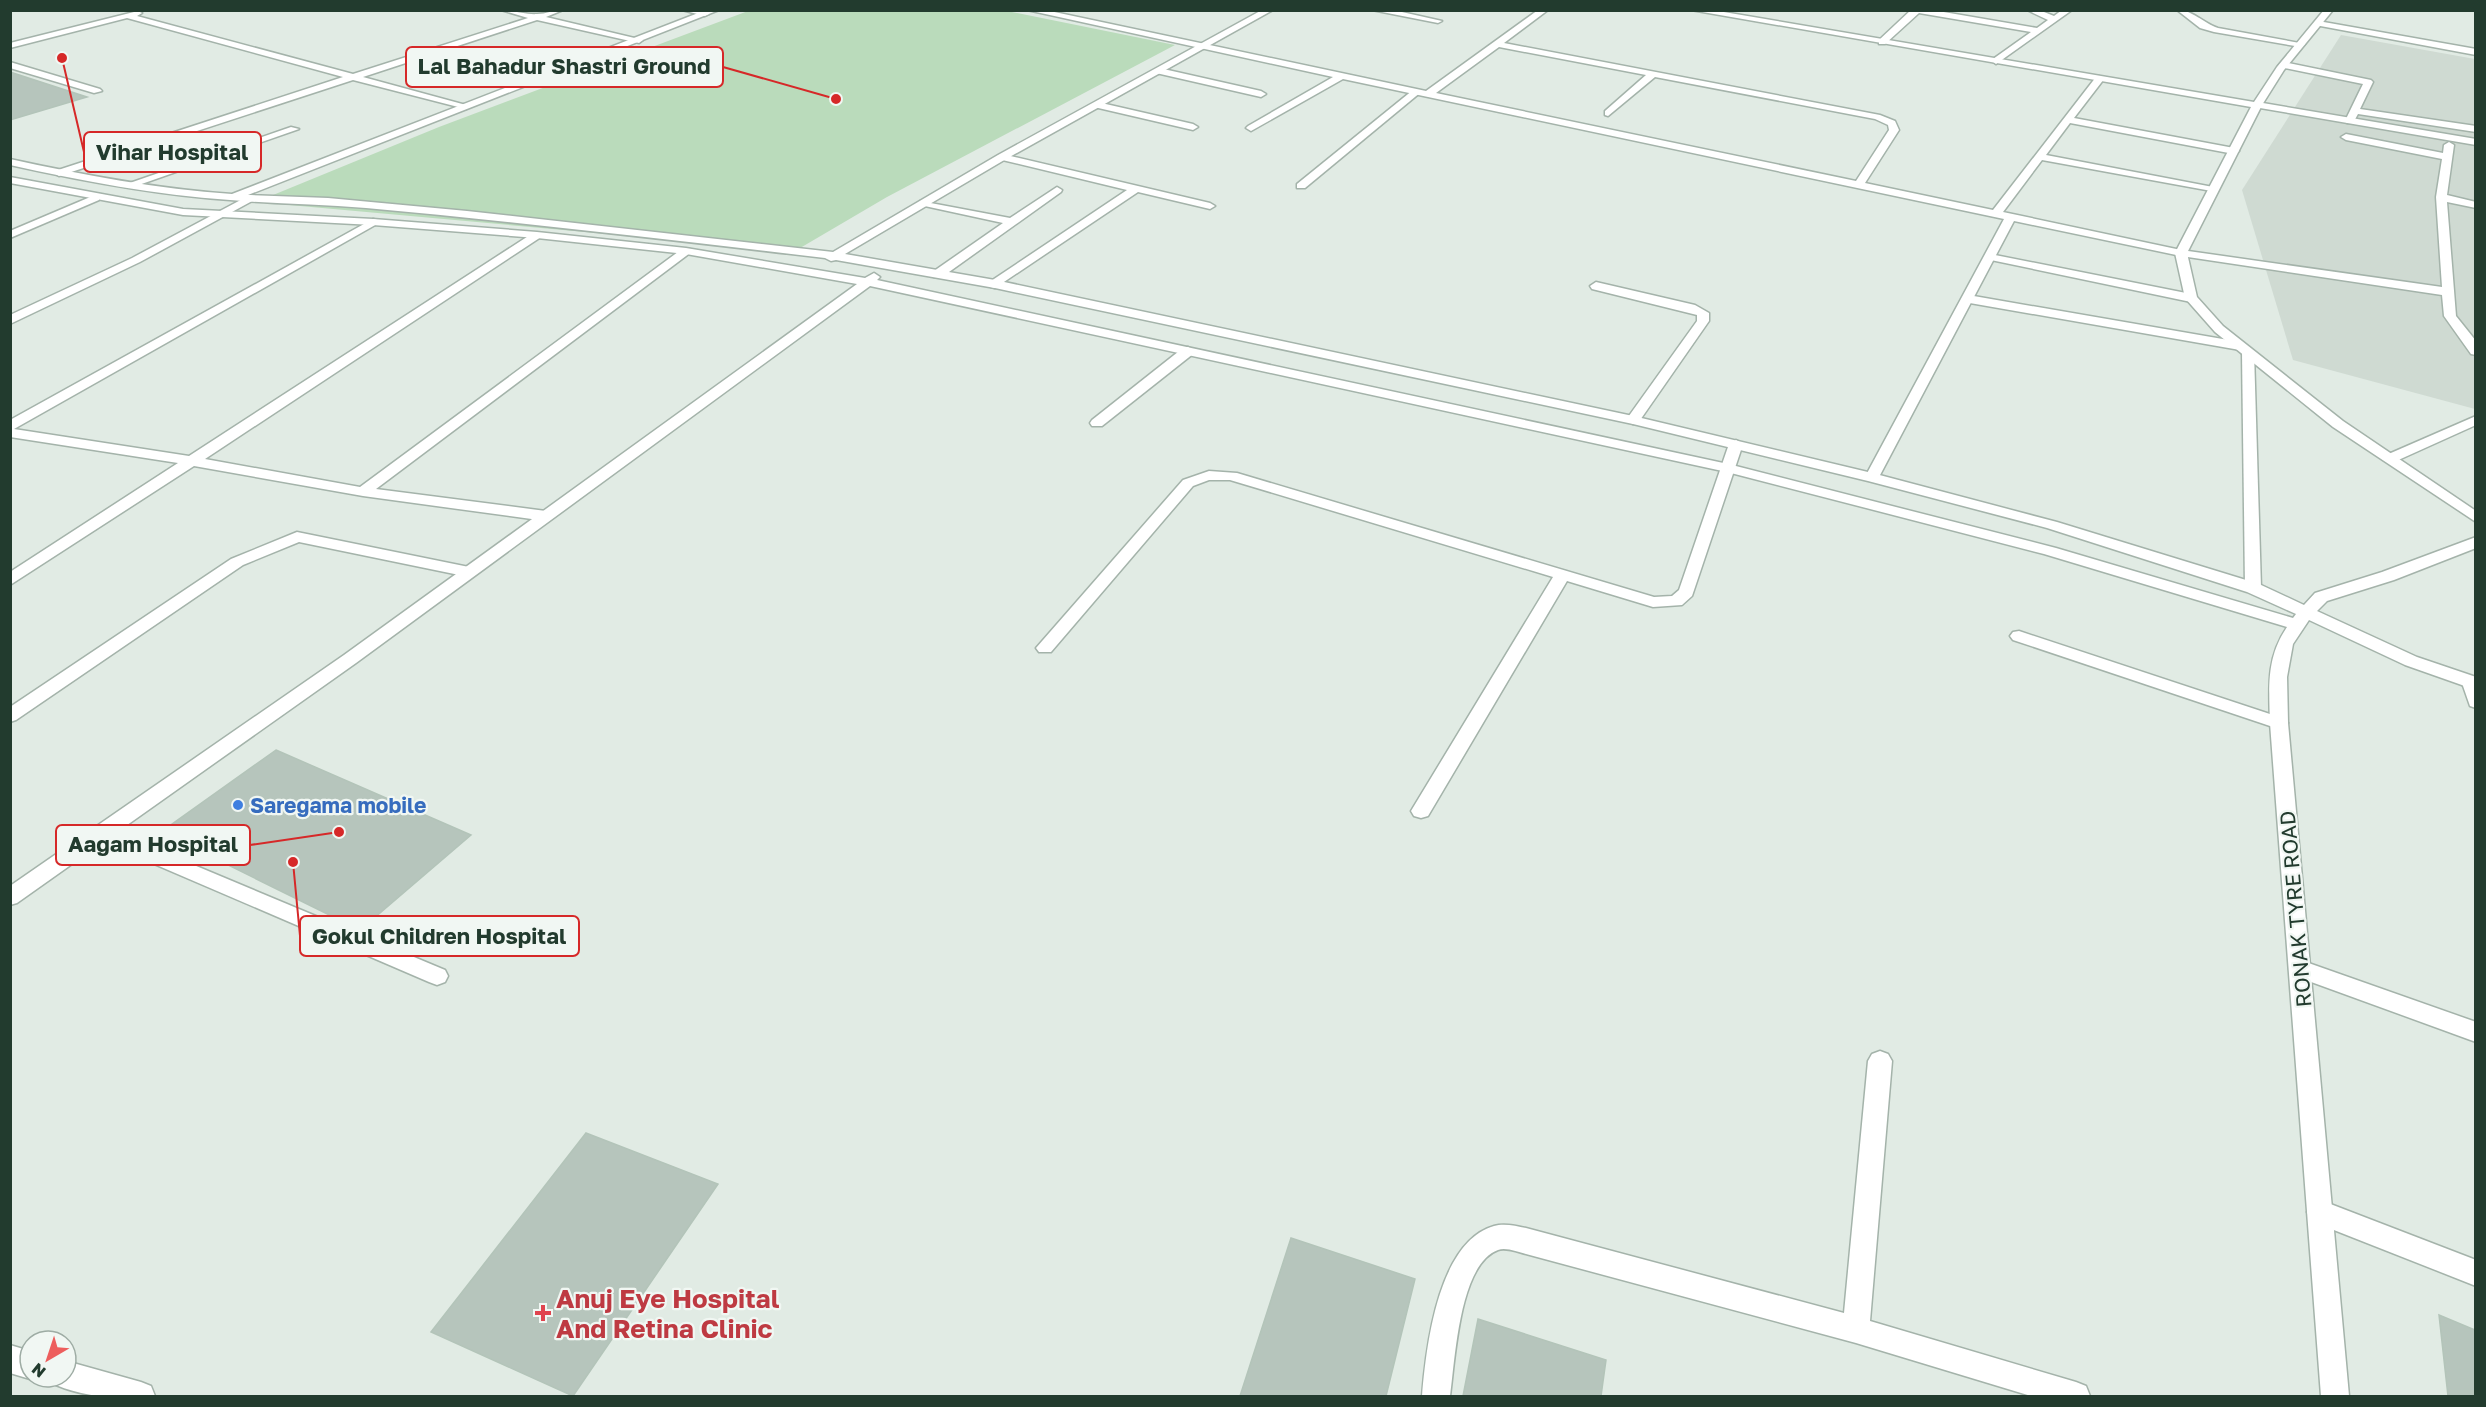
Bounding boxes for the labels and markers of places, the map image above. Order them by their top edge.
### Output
callout: Lal Bahadur Shastri Ground [406,47,723,87]
callout: Vihar Hospital [84,132,261,172]
place label: Saregama mobile [250,792,426,818]
marker: Saregama mobile [231,798,245,812]
callout: Aagam Hospital [56,825,250,865]
callout: Gokul Children Hospital [300,916,579,956]
place label: Anuj Eye Hospital And Retina Clinic [556,1283,780,1344]
marker: Anuj Eye Hospital And Retina Clinic [534,1304,552,1322]

